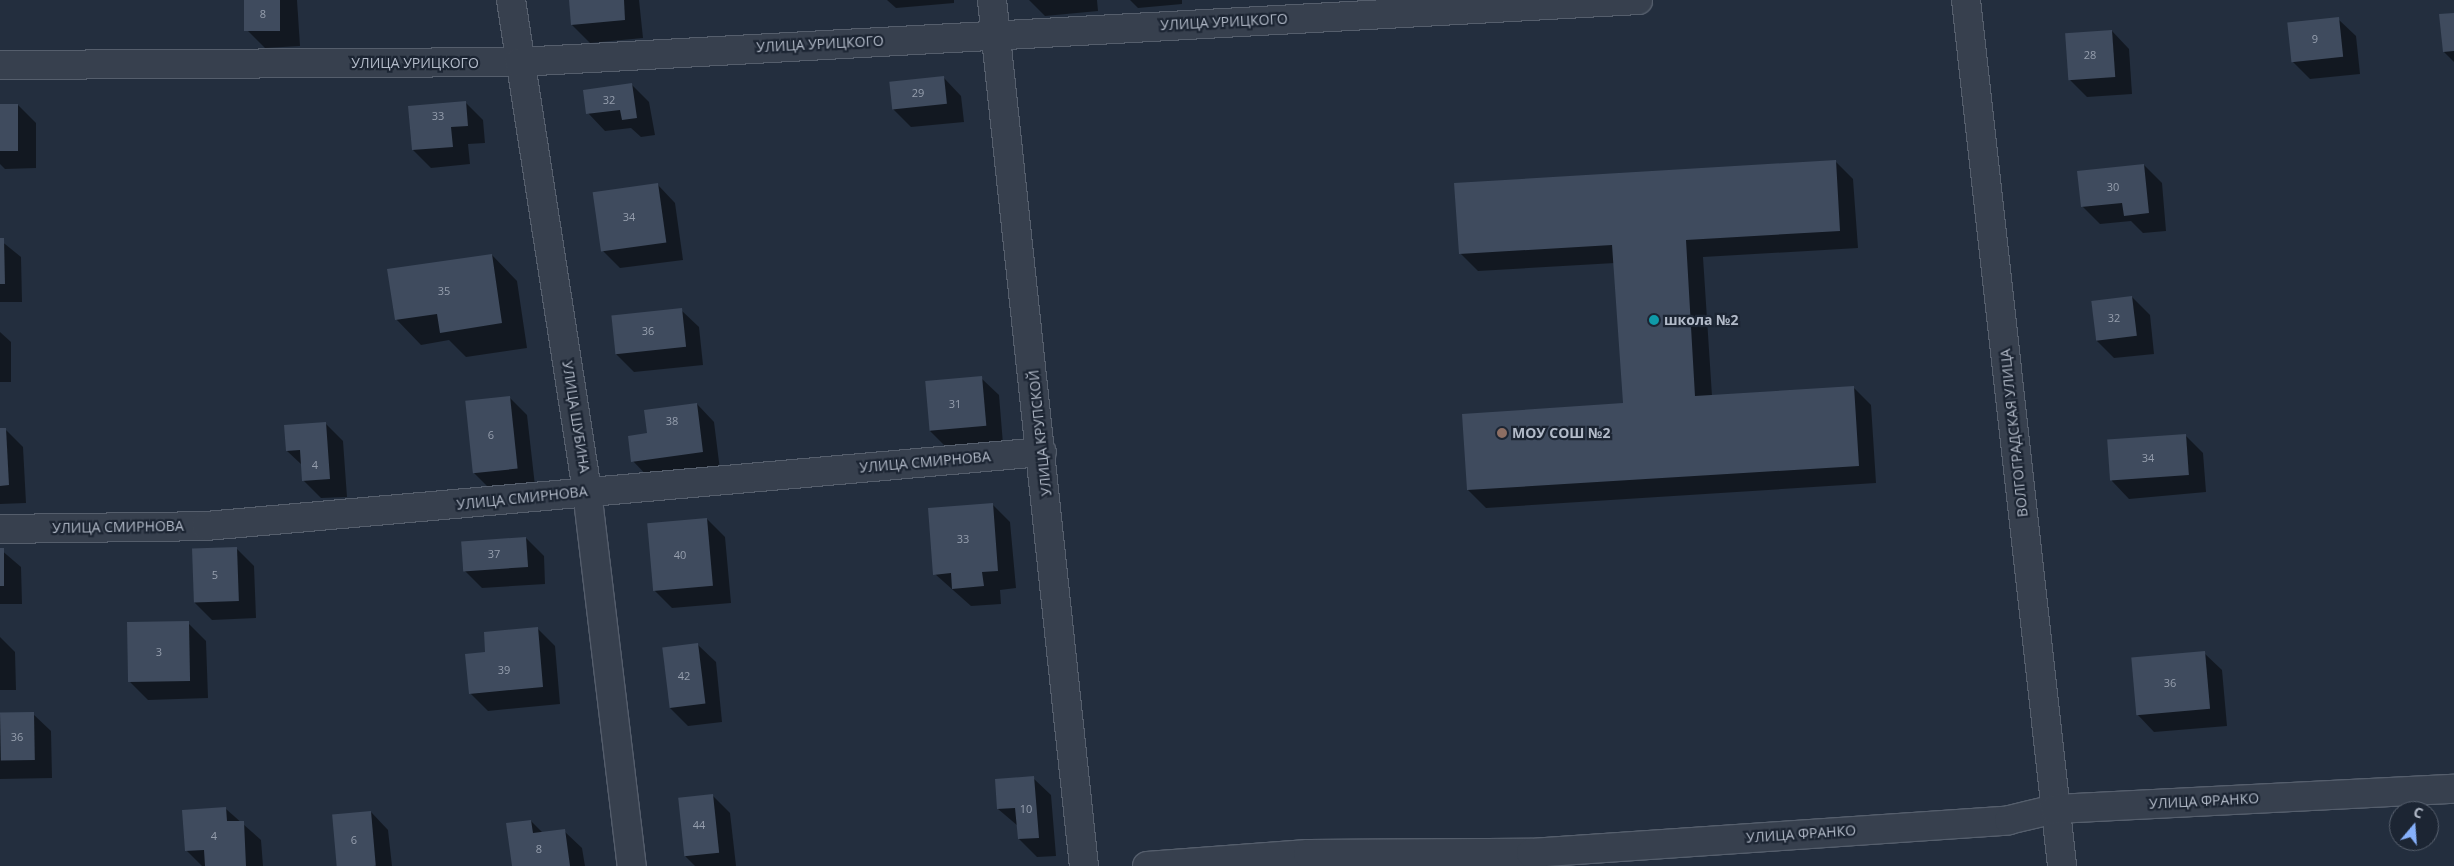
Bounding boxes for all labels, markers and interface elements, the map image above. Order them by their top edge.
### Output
house number: 8 [260,7,266,21]
street label: УЛИЦА УРИЦКОГО [1160,10,1288,34]
street label: УЛИЦА УРИЦКОГО [756,32,884,56]
house number: 9 [2312,32,2318,46]
house number: 28 [2084,48,2096,62]
street label: УЛИЦА УРИЦКОГО [351,55,479,71]
house number: 29 [912,86,924,100]
house number: 32 [603,93,615,107]
house number: 33 [432,109,444,123]
house number: 30 [2107,180,2119,194]
house number: 34 [623,210,635,224]
house number: 35 [438,284,450,298]
house number: 32 [2108,311,2120,325]
place label: школа №2 [1664,312,1738,328]
marker: школа №2 [1648,314,1660,326]
house number: 36 [642,324,654,338]
street label: ВОЛГОГРАДСКАЯ УЛИЦА [1997,348,2031,518]
street label: УЛИЦА ШУБИНА [559,360,593,474]
street label: УЛИЦА КРУПСКОЙ [1025,369,1055,497]
house number: 31 [949,397,961,411]
house number: 38 [666,414,678,428]
place label: МОУ СОШ №2 [1512,425,1610,441]
marker: МОУ СОШ №2 [1496,427,1508,439]
house number: 6 [488,428,494,442]
street label: УЛИЦА СМИРНОВА [859,448,991,476]
house number: 34 [2142,451,2154,465]
house number: 4 [312,458,318,472]
street label: УЛИЦА СМИРНОВА [456,483,588,513]
street label: УЛИЦА СМИРНОВА [52,517,184,537]
house number: 33 [957,532,969,546]
house number: 37 [488,547,500,561]
house number: 40 [674,548,686,562]
house number: 5 [212,568,218,582]
house number: 3 [156,645,162,659]
house number: 39 [498,663,510,677]
house number: 42 [678,669,690,683]
house number: 36 [2164,676,2176,690]
house number: 36 [11,730,23,744]
street label: УЛИЦА ФРАНКО [2149,790,2259,812]
north arrow [2389,801,2439,851]
house number: 10 [1020,802,1032,816]
text: С [2411,802,2426,823]
house number: 44 [693,818,705,832]
street label: УЛИЦА ФРАНКО [1745,822,1857,846]
house number: 4 [211,829,217,843]
house number: 6 [351,833,357,847]
house number: 8 [536,842,542,856]

